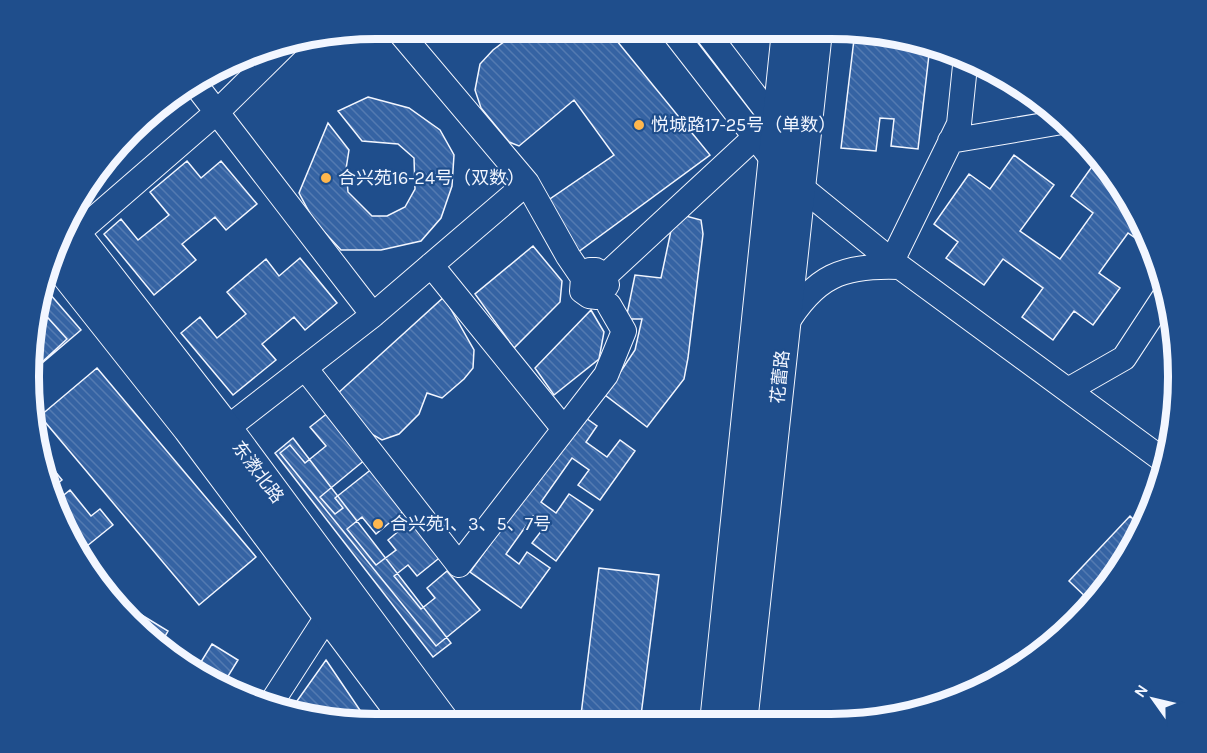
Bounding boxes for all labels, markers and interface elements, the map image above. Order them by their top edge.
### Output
place label: 悦城路17-25号（单数） [651,114,836,136]
marker: 悦城路17-25号（单数） [632,118,646,132]
place label: 合兴苑16-24号（双数） [338,167,525,189]
marker: 合兴苑16-24号（双数） [319,171,333,185]
street label: 花蕾路 [766,349,794,405]
street label: 东漖北路 [228,437,288,507]
place label: 合兴苑1、3、5、7号 [390,513,551,535]
marker: 合兴苑1、3、5、7号 [371,517,385,531]
north arrow [1123,669,1183,729]
text: N [1130,681,1152,701]

